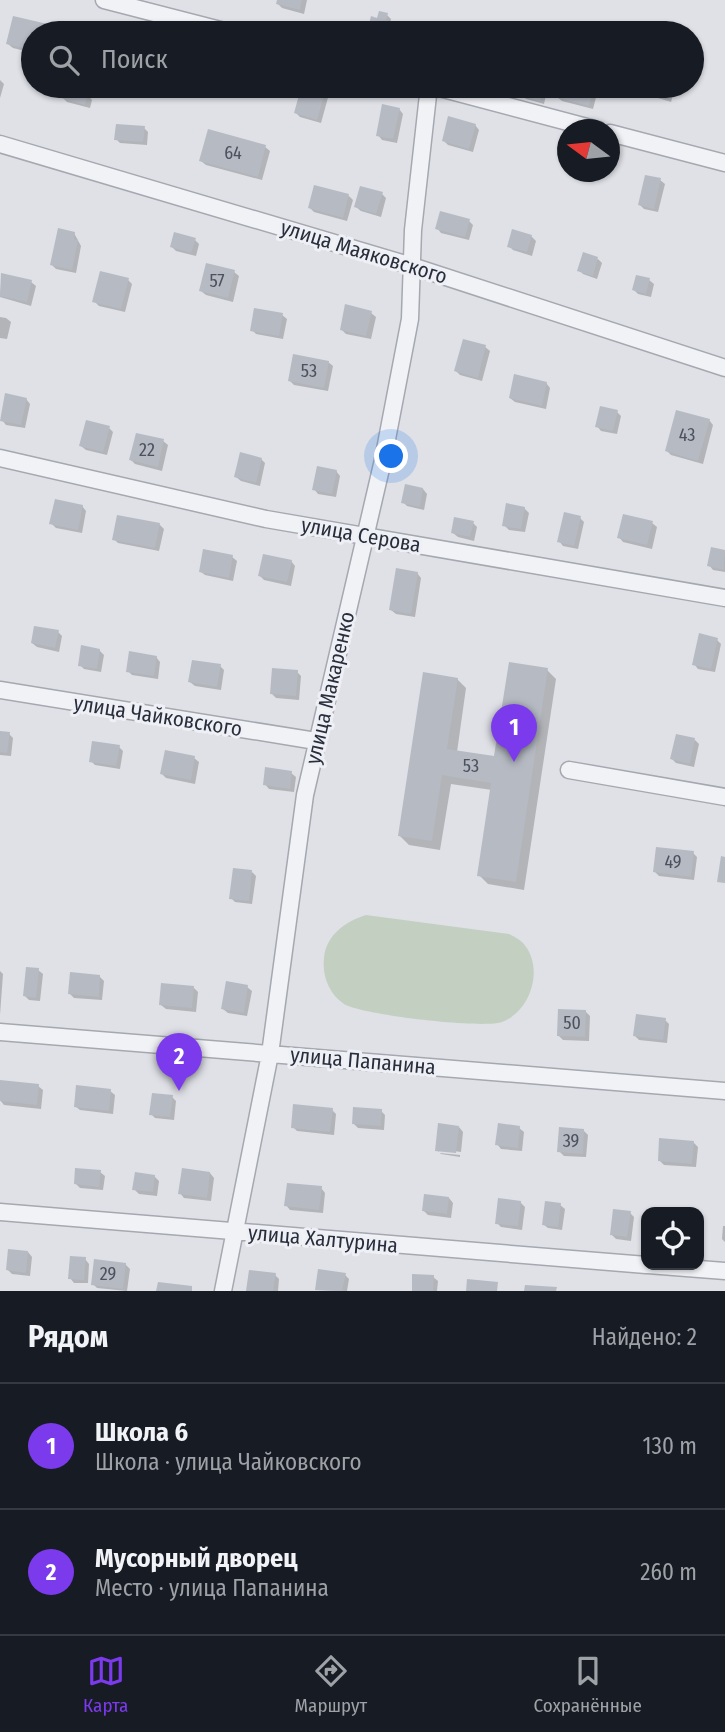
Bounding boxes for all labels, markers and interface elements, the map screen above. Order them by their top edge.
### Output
search box [21,21,704,98]
icon: search [45,41,83,79]
text: Поиск [101,44,168,75]
north arrow [557,119,620,182]
house number: 64 [224,142,242,164]
street label: улица Маяковского [278,214,450,290]
house number: 57 [209,270,225,292]
house number: 53 [301,360,317,382]
house number: 43 [679,424,695,446]
house number: 22 [139,439,155,461]
your location [374,439,408,473]
street label: улица Серова [299,512,423,558]
street label: улица Макаренко [300,609,360,767]
street label: улица Чайковского [72,690,244,742]
pin: 1 [491,704,537,762]
house number: 53 [463,755,479,777]
house number: 49 [664,851,682,873]
house number: 50 [563,1012,581,1034]
pin: 2 [156,1033,202,1091]
street label: улица Папанина [289,1042,437,1080]
house number: 39 [563,1130,579,1152]
map controls [641,1207,704,1270]
button: locate [641,1207,704,1270]
street label: улица Халтурина [247,1219,399,1259]
house number: 29 [100,1263,116,1285]
text: Рядом [28,1319,108,1355]
text: Найдено: 2 [592,1323,697,1351]
text: Школа 6 [95,1417,188,1448]
text: 1 [46,1432,56,1460]
text: 130 m [643,1432,697,1460]
text: Школа · улица Чайковского [95,1448,362,1476]
text: Мусорный дворец [95,1543,297,1574]
text: 2 [46,1558,56,1586]
text: 260 m [640,1558,697,1586]
text: Место · улица Папанина [95,1574,329,1602]
tab: Карта [83,1652,128,1717]
tab: Маршрут [295,1652,367,1717]
tab: Сохранённые [533,1652,642,1717]

